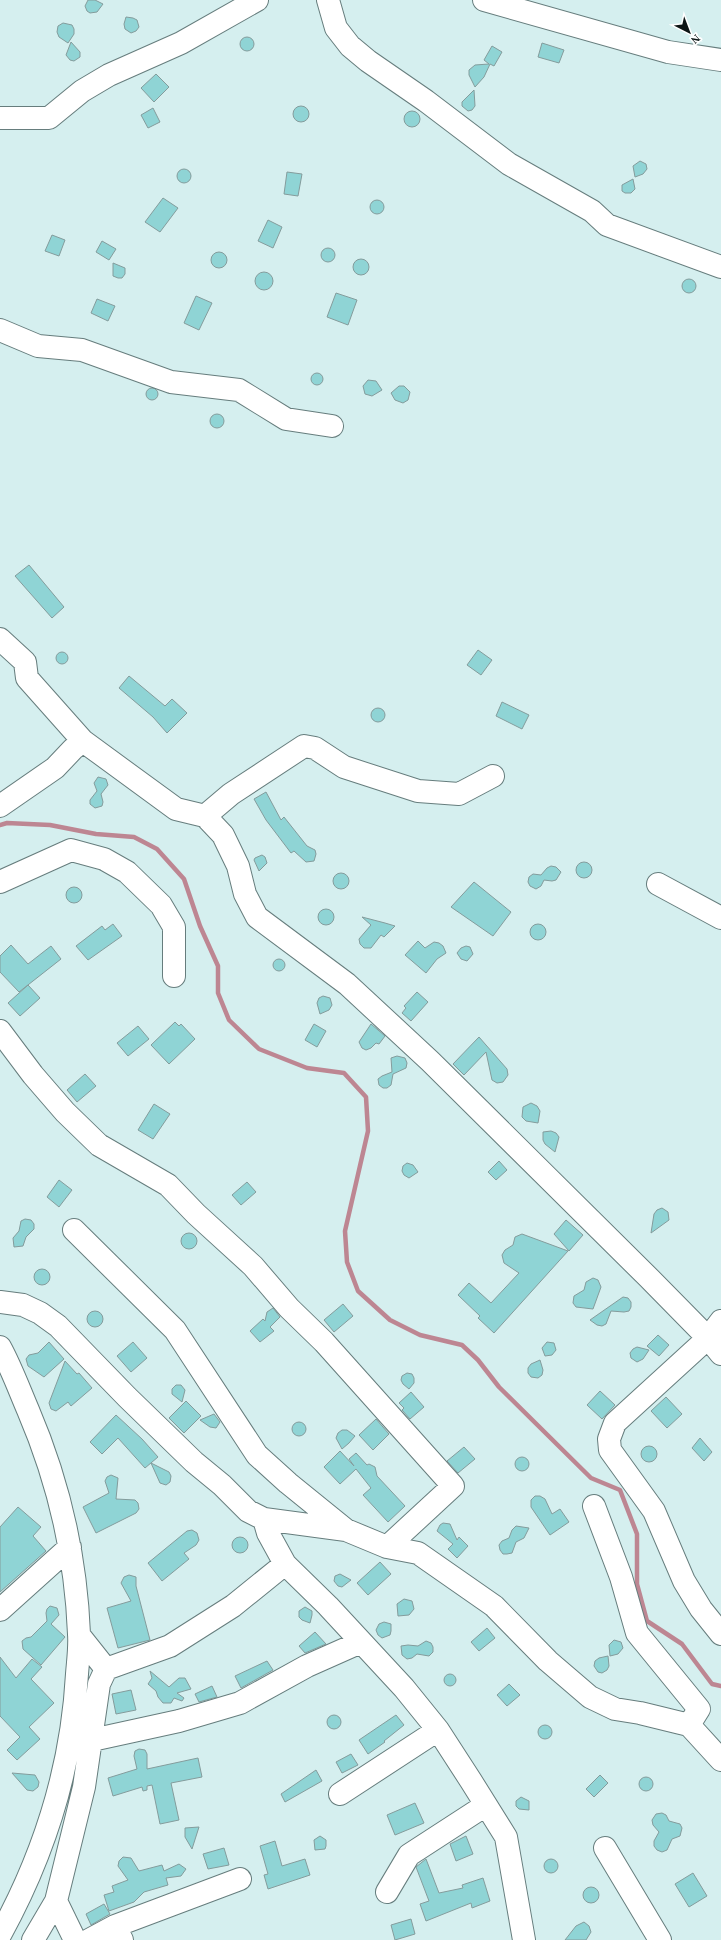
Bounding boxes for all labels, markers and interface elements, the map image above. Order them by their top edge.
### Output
north arrow [669,12,709,52]
text: N [689,32,703,47]

